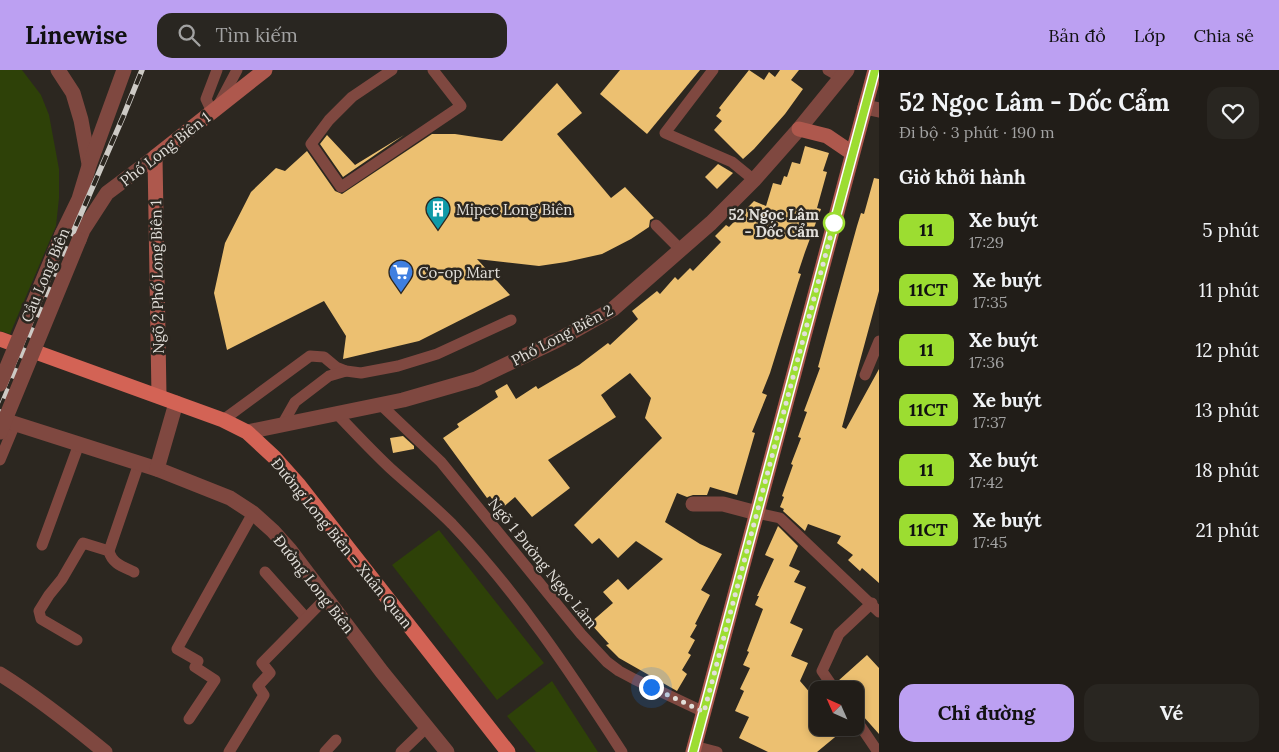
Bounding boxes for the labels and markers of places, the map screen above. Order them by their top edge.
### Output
building icon: Mipec Long Biên [425,196,451,230]
place label: Mipec Long Biên [456,200,572,219]
place label: 52 Ngọc Lâm - Dốc Cẩm [728,205,819,241]
marker: 52 Ngọc Lâm - Dốc Cẩm [823,212,845,234]
supermarket icon: Co-op Mart [388,259,414,293]
place label: Co-op Mart [418,263,500,282]

